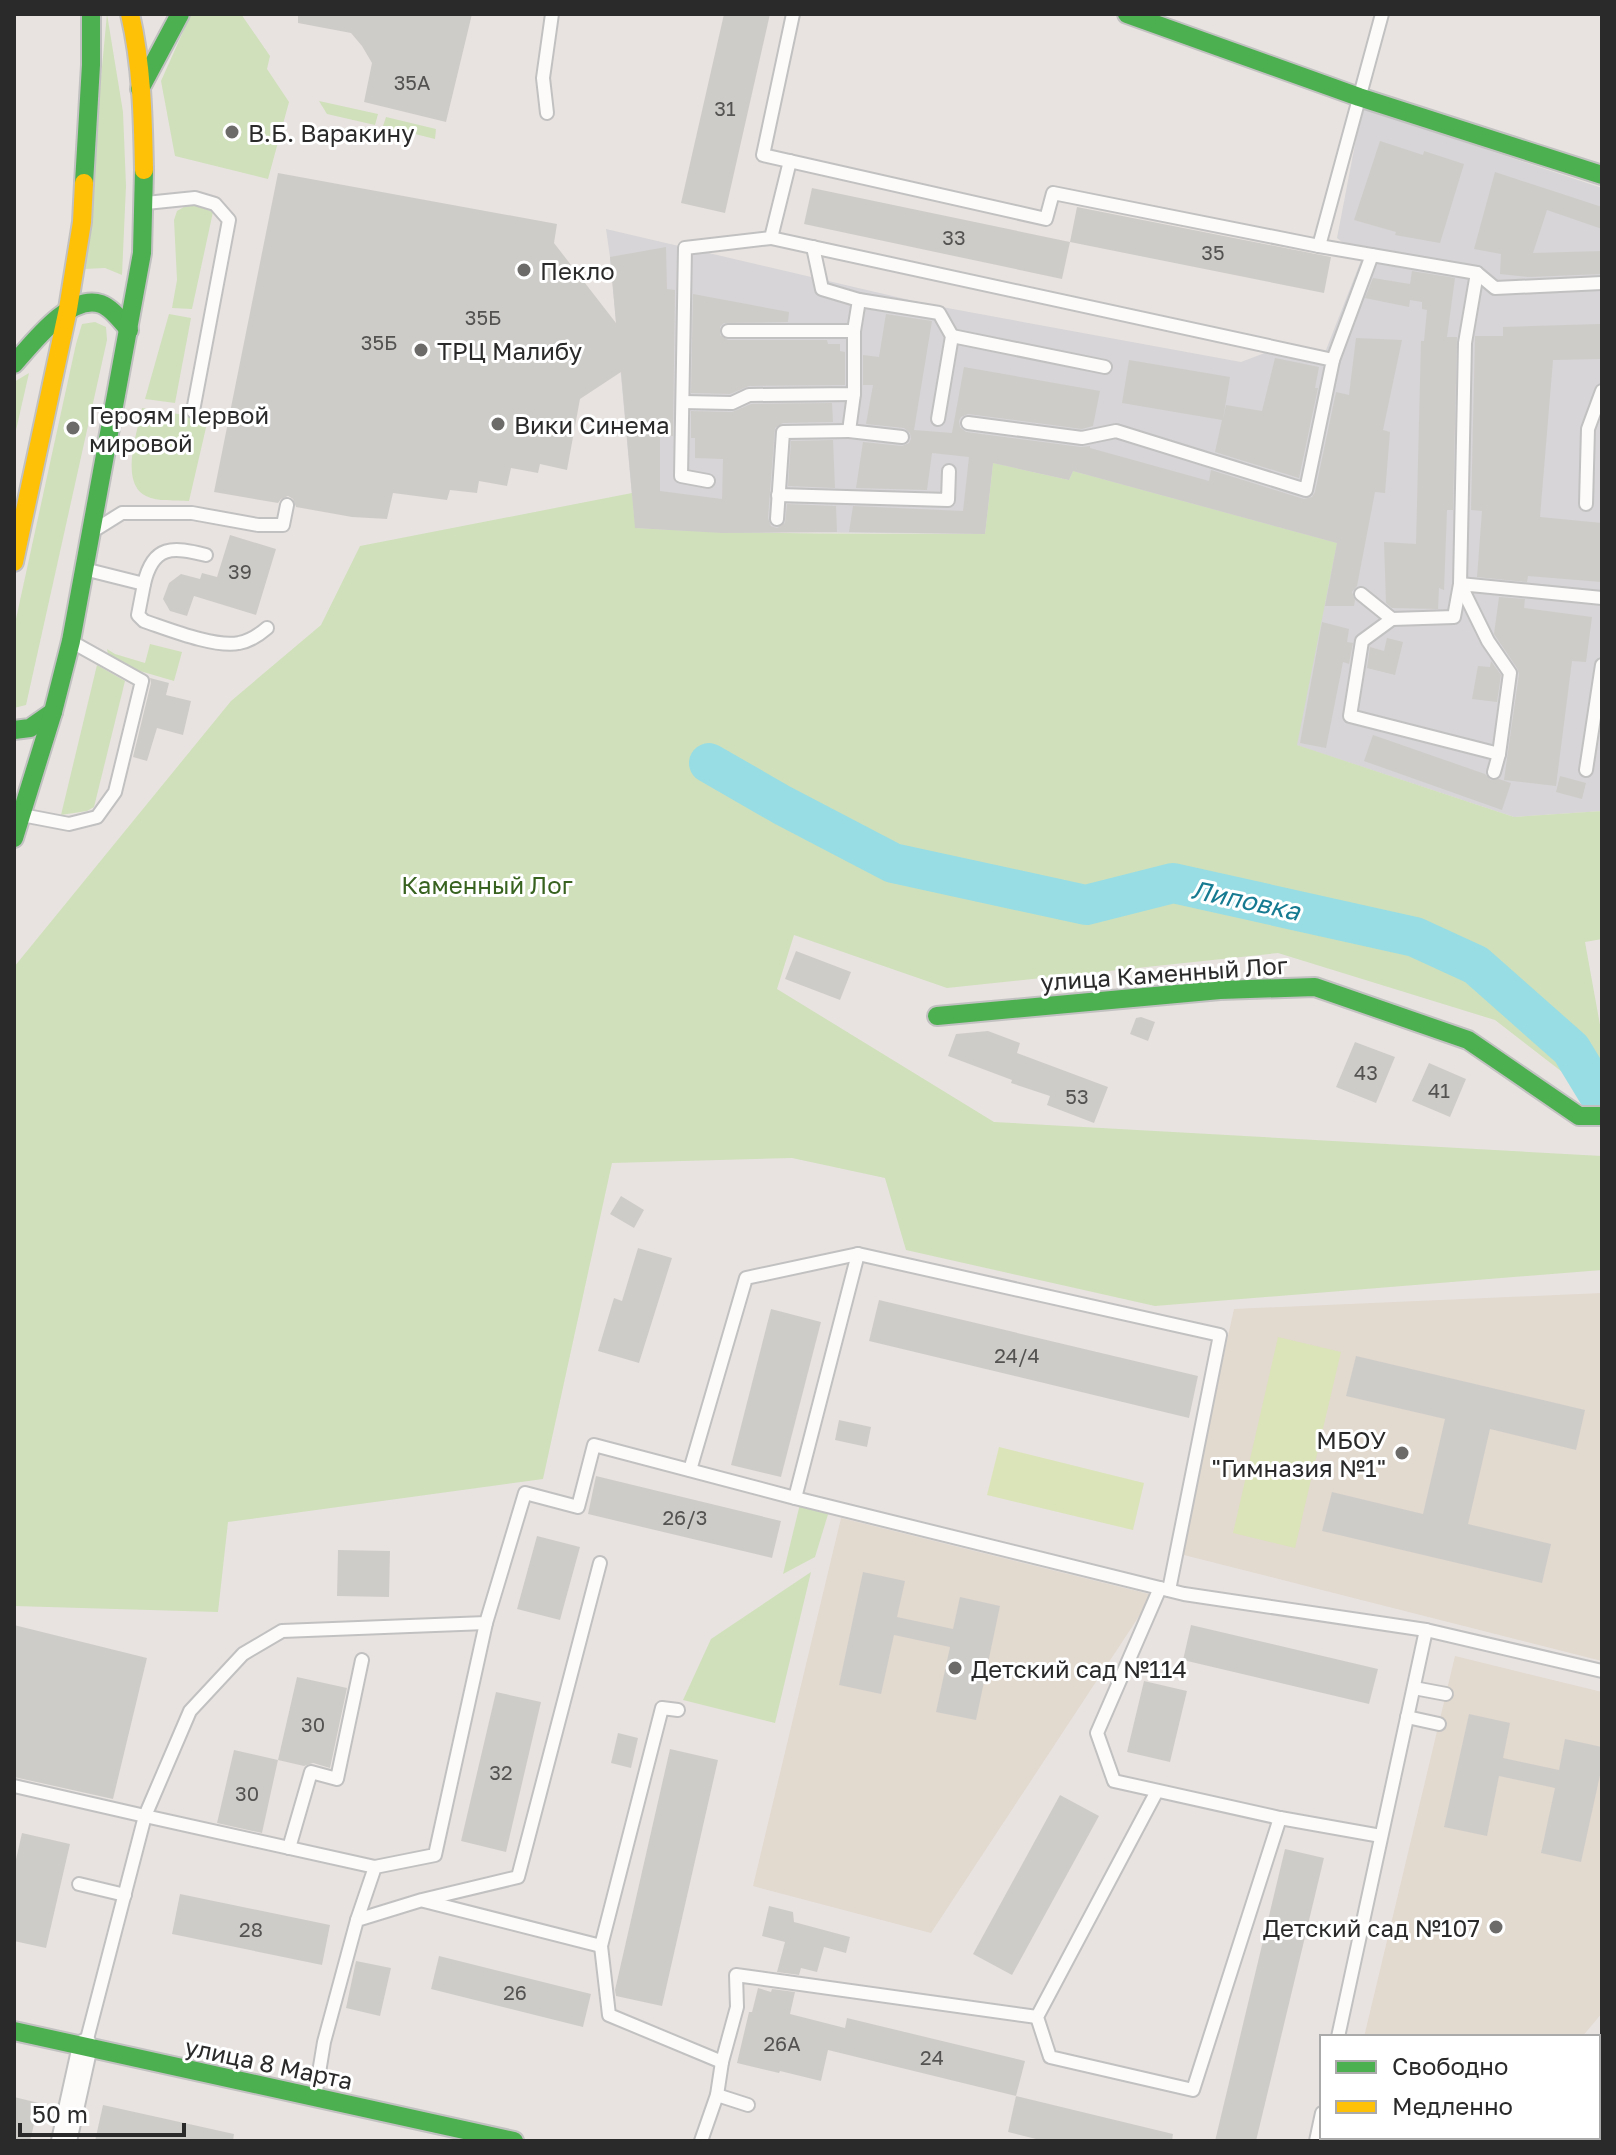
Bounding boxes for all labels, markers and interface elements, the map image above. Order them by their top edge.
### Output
house number: 35А [394,70,430,94]
house number: 31 [714,96,736,120]
place label: В.Б. Варакину [248,118,415,147]
marker: В.Б. Варакину [223,123,241,141]
house number: 33 [942,225,966,249]
house number: 35 [1201,240,1225,264]
place label: Пекло [540,256,615,285]
marker: Пекло [515,261,533,279]
house number: 35Б [465,305,501,329]
house number: 35Б [361,330,397,354]
place label: ТРЦ Малибу [437,336,582,365]
marker: ТРЦ Малибу [412,341,430,359]
place label: Героям Первой мировой [89,400,269,457]
place label: Вики Синема [514,410,670,439]
marker: Вики Синема [489,415,507,433]
marker: Героям Первой мировой [64,419,82,437]
house number: 39 [228,559,252,583]
park label: Каменный Лог [401,870,573,899]
water label: Липовка [1189,873,1304,927]
street label: улица Каменный Лог [1039,950,1289,996]
house number: 43 [1354,1060,1378,1084]
house number: 41 [1428,1078,1450,1102]
house number: 53 [1065,1084,1089,1108]
house number: 24/4 [994,1343,1040,1367]
place label: МБОУ "Гимназия №1" [1212,1425,1386,1482]
marker: МБОУ "Гимназия №1" [1393,1444,1411,1462]
house number: 26/3 [663,1505,708,1529]
place label: Детский сад №114 [971,1654,1187,1683]
marker: Детский сад №114 [946,1659,964,1677]
house number: 30 [301,1712,325,1736]
house number: 32 [489,1760,513,1784]
house number: 30 [235,1781,259,1805]
place label: Детский сад №107 [1263,1913,1480,1942]
house number: 28 [239,1917,263,1941]
marker: Детский сад №107 [1487,1918,1505,1936]
house number: 26 [503,1980,527,2004]
street label: улица 8 Марта [183,2031,355,2095]
house number: 26А [763,2031,801,2055]
legend [1320,2035,1600,2139]
house number: 24 [920,2045,944,2069]
text: Свободно [1392,2051,1508,2080]
scale bar [20,2087,184,2137]
text: Медленно [1392,2091,1513,2120]
text: 50 m [32,2099,88,2128]

